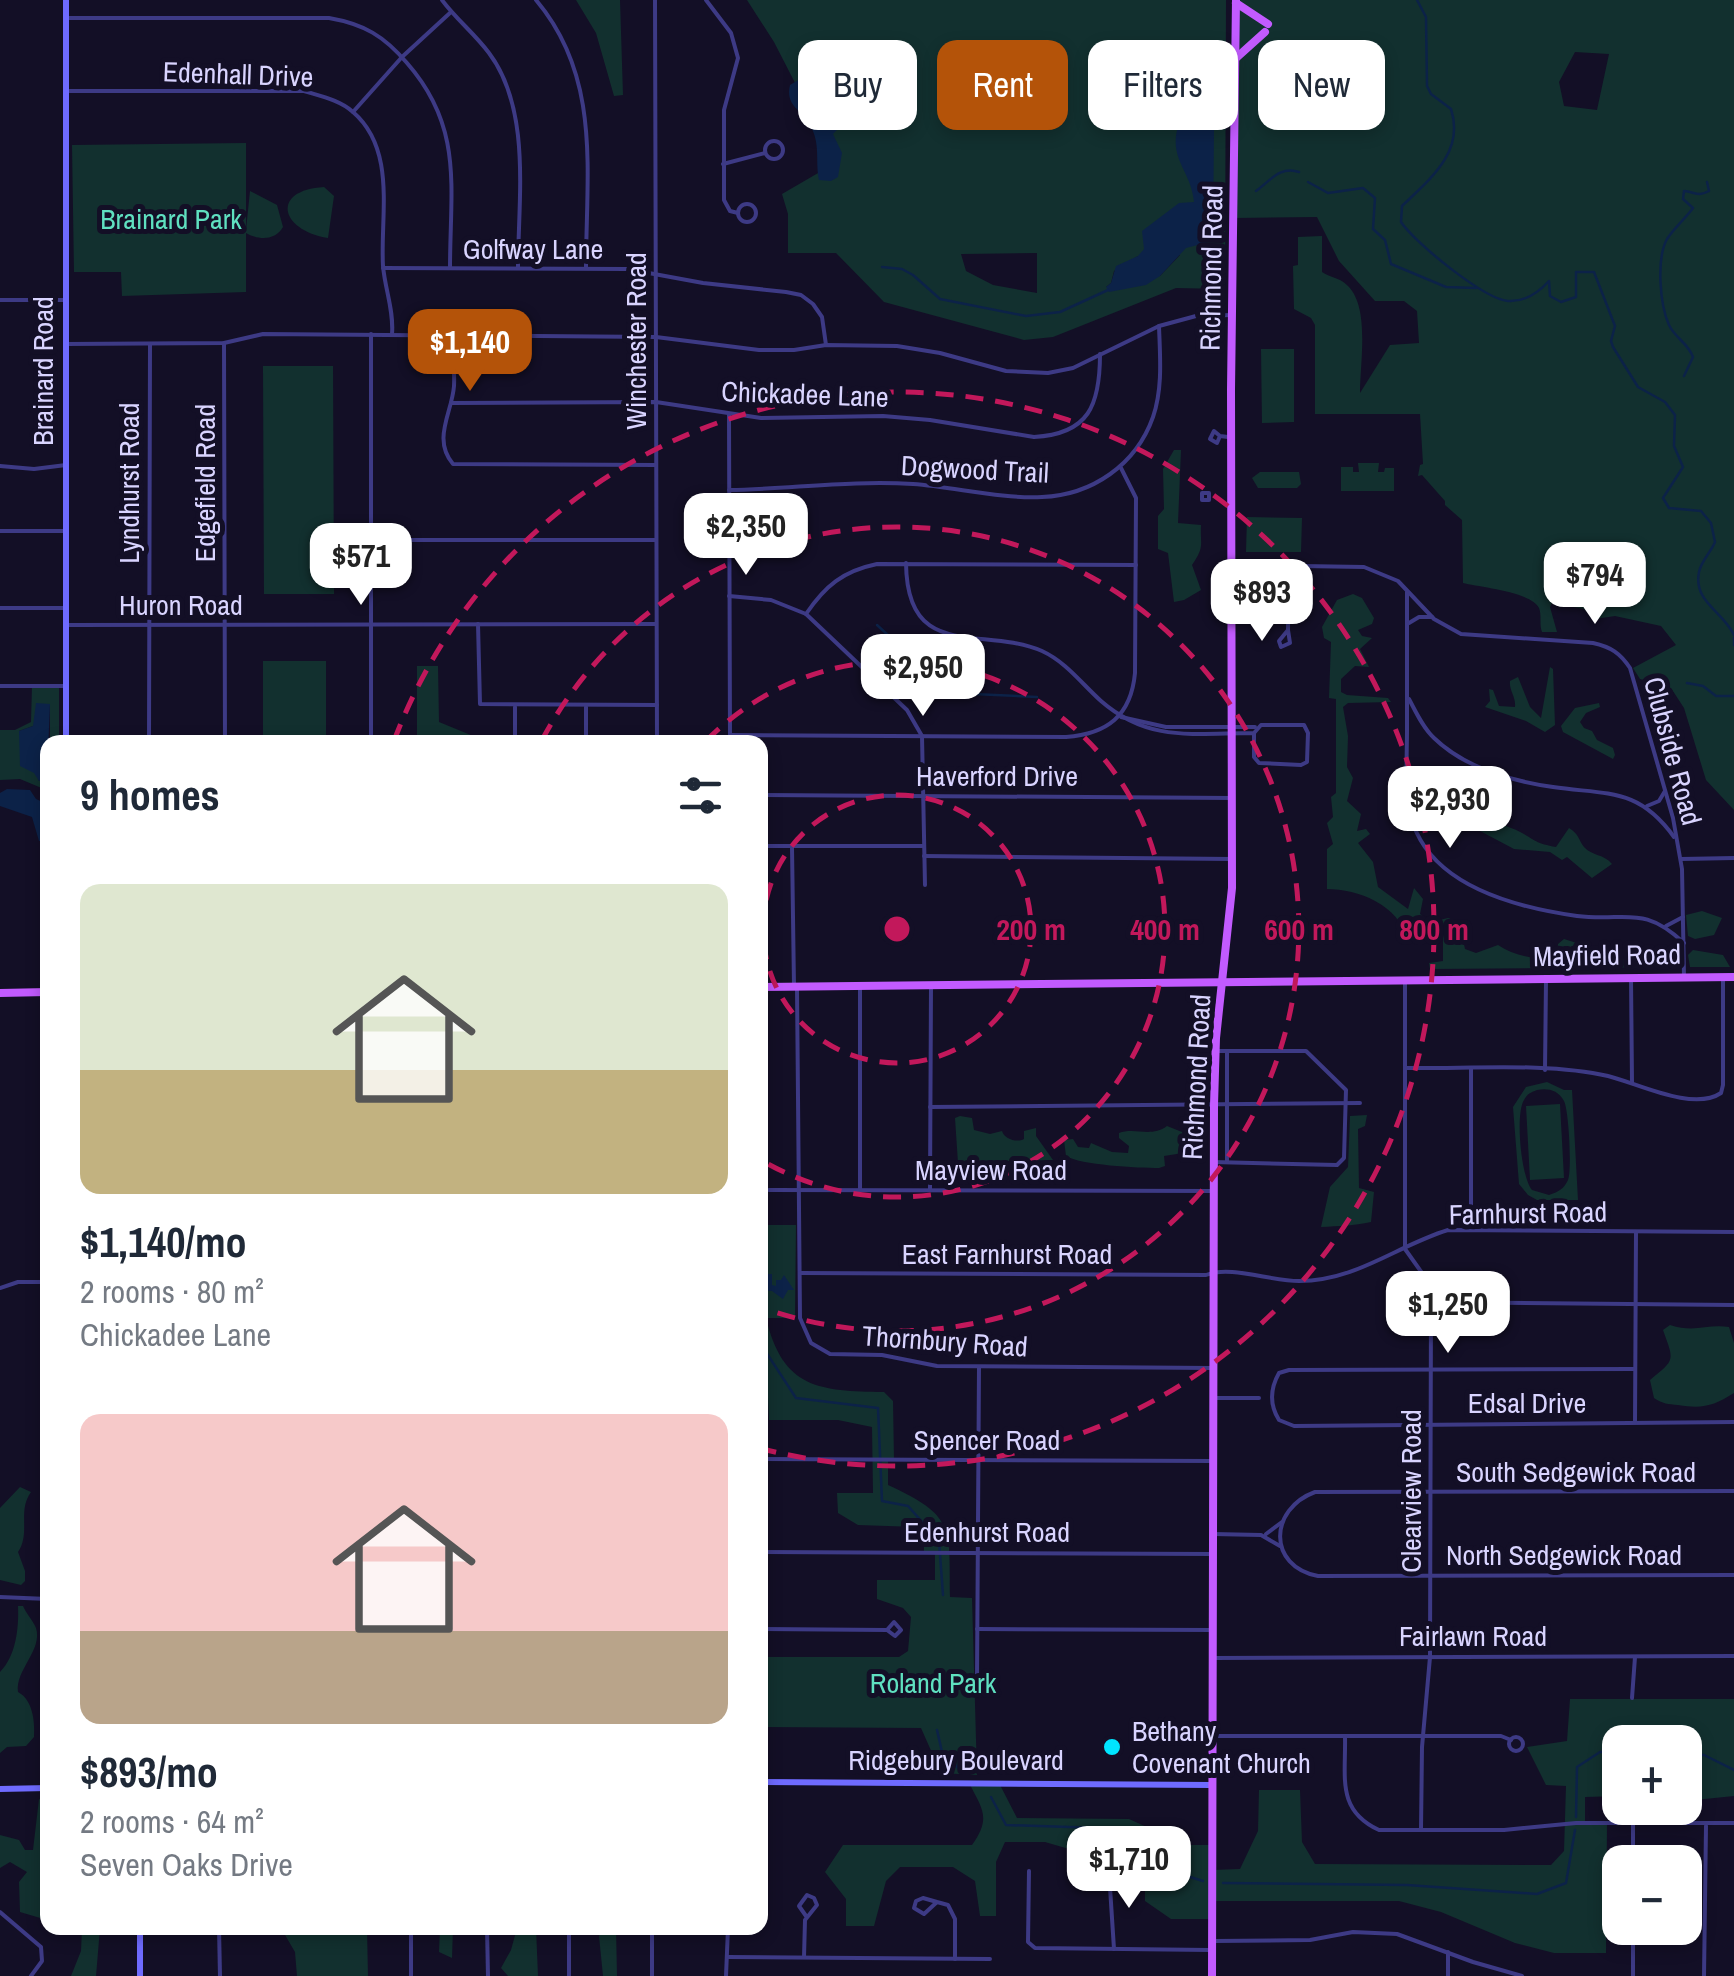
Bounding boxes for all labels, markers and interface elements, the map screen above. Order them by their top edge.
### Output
chip: Buy [798,40,917,130]
chip: Rent [937,40,1068,130]
chip: Filters [1088,40,1238,130]
chip: New [1258,40,1385,130]
street label: Edenhall Drive [162,52,314,96]
street label: Richmond Road [1191,185,1231,351]
park label: Brainard Park [100,200,242,238]
street label: Golfway Lane [463,230,603,268]
street label: Winchester Road [617,252,655,430]
street label: Brainard Road [24,296,62,446]
pin: $1,140 [389,309,551,394]
text: $1,140 [430,320,510,363]
street label: Chickadee Lane [721,372,889,416]
street label: Lyndhurst Road [110,402,148,564]
street label: Edgefield Road [186,404,224,562]
street label: Dogwood Trail [900,446,1050,492]
pin: $2,350 [665,493,827,578]
text: $2,350 [706,504,786,547]
pin: $571 [302,523,420,608]
text: $571 [332,534,390,577]
pin: $794 [1536,542,1654,627]
text: $794 [1566,553,1624,596]
pin: $893 [1203,559,1321,644]
text: $893 [1233,570,1291,613]
street label: Huron Road [119,586,243,624]
pin: $2,950 [842,634,1004,719]
text: $2,950 [883,645,963,688]
street label: Clubside Road [1635,673,1711,829]
street label: Haverford Drive [916,757,1078,795]
pin: $2,930 [1369,766,1531,851]
text: 9 homes [80,767,220,823]
icon: filters [673,768,728,823]
text: $2,930 [1410,777,1490,820]
text: 200 m [996,909,1066,949]
text: 400 m [1130,909,1200,949]
text: 600 m [1264,909,1334,949]
text: 800 m [1399,909,1469,949]
centre of rings [879,911,915,947]
street label: Mayfield Road [1533,935,1681,975]
icon: home [314,949,494,1129]
street label: Richmond Road [1173,993,1219,1161]
street label: Mayview Road [915,1151,1067,1189]
street label: Farnhurst Road [1448,1193,1608,1233]
text: $1,140/mo [80,1214,247,1270]
street label: East Farnhurst Road [902,1235,1112,1273]
text: 2 rooms · 80 m² [80,1270,264,1313]
pin: $1,250 [1367,1271,1529,1356]
text: $1,250 [1408,1282,1488,1325]
text: Chickadee Lane [80,1313,271,1356]
street label: Thornbury Road [861,1316,1029,1366]
street label: Edsal Drive [1468,1384,1586,1422]
street label: Clearview Road [1392,1409,1430,1573]
street label: Spencer Road [914,1421,1060,1459]
street label: South Sedgewick Road [1456,1453,1696,1491]
icon: home [314,1479,494,1659]
street label: Edenhurst Road [904,1513,1070,1551]
street label: North Sedgewick Road [1446,1536,1682,1574]
street label: Fairlawn Road [1399,1617,1547,1655]
park label: Roland Park [870,1664,997,1702]
place label: Bethany Covenant Church [1132,1712,1311,1782]
map controls [1602,1725,1702,1945]
button: + [1602,1725,1702,1825]
marker: Bethany Covenant Church [1101,1736,1123,1758]
street label: Ridgebury Boulevard [848,1741,1064,1779]
text: $893/mo [80,1744,218,1800]
text: 2 rooms · 64 m² [80,1800,264,1843]
pin: $1,710 [1048,1826,1210,1911]
text: $1,710 [1089,1837,1169,1880]
text: Seven Oaks Drive [80,1843,293,1886]
button: − [1602,1845,1702,1945]

